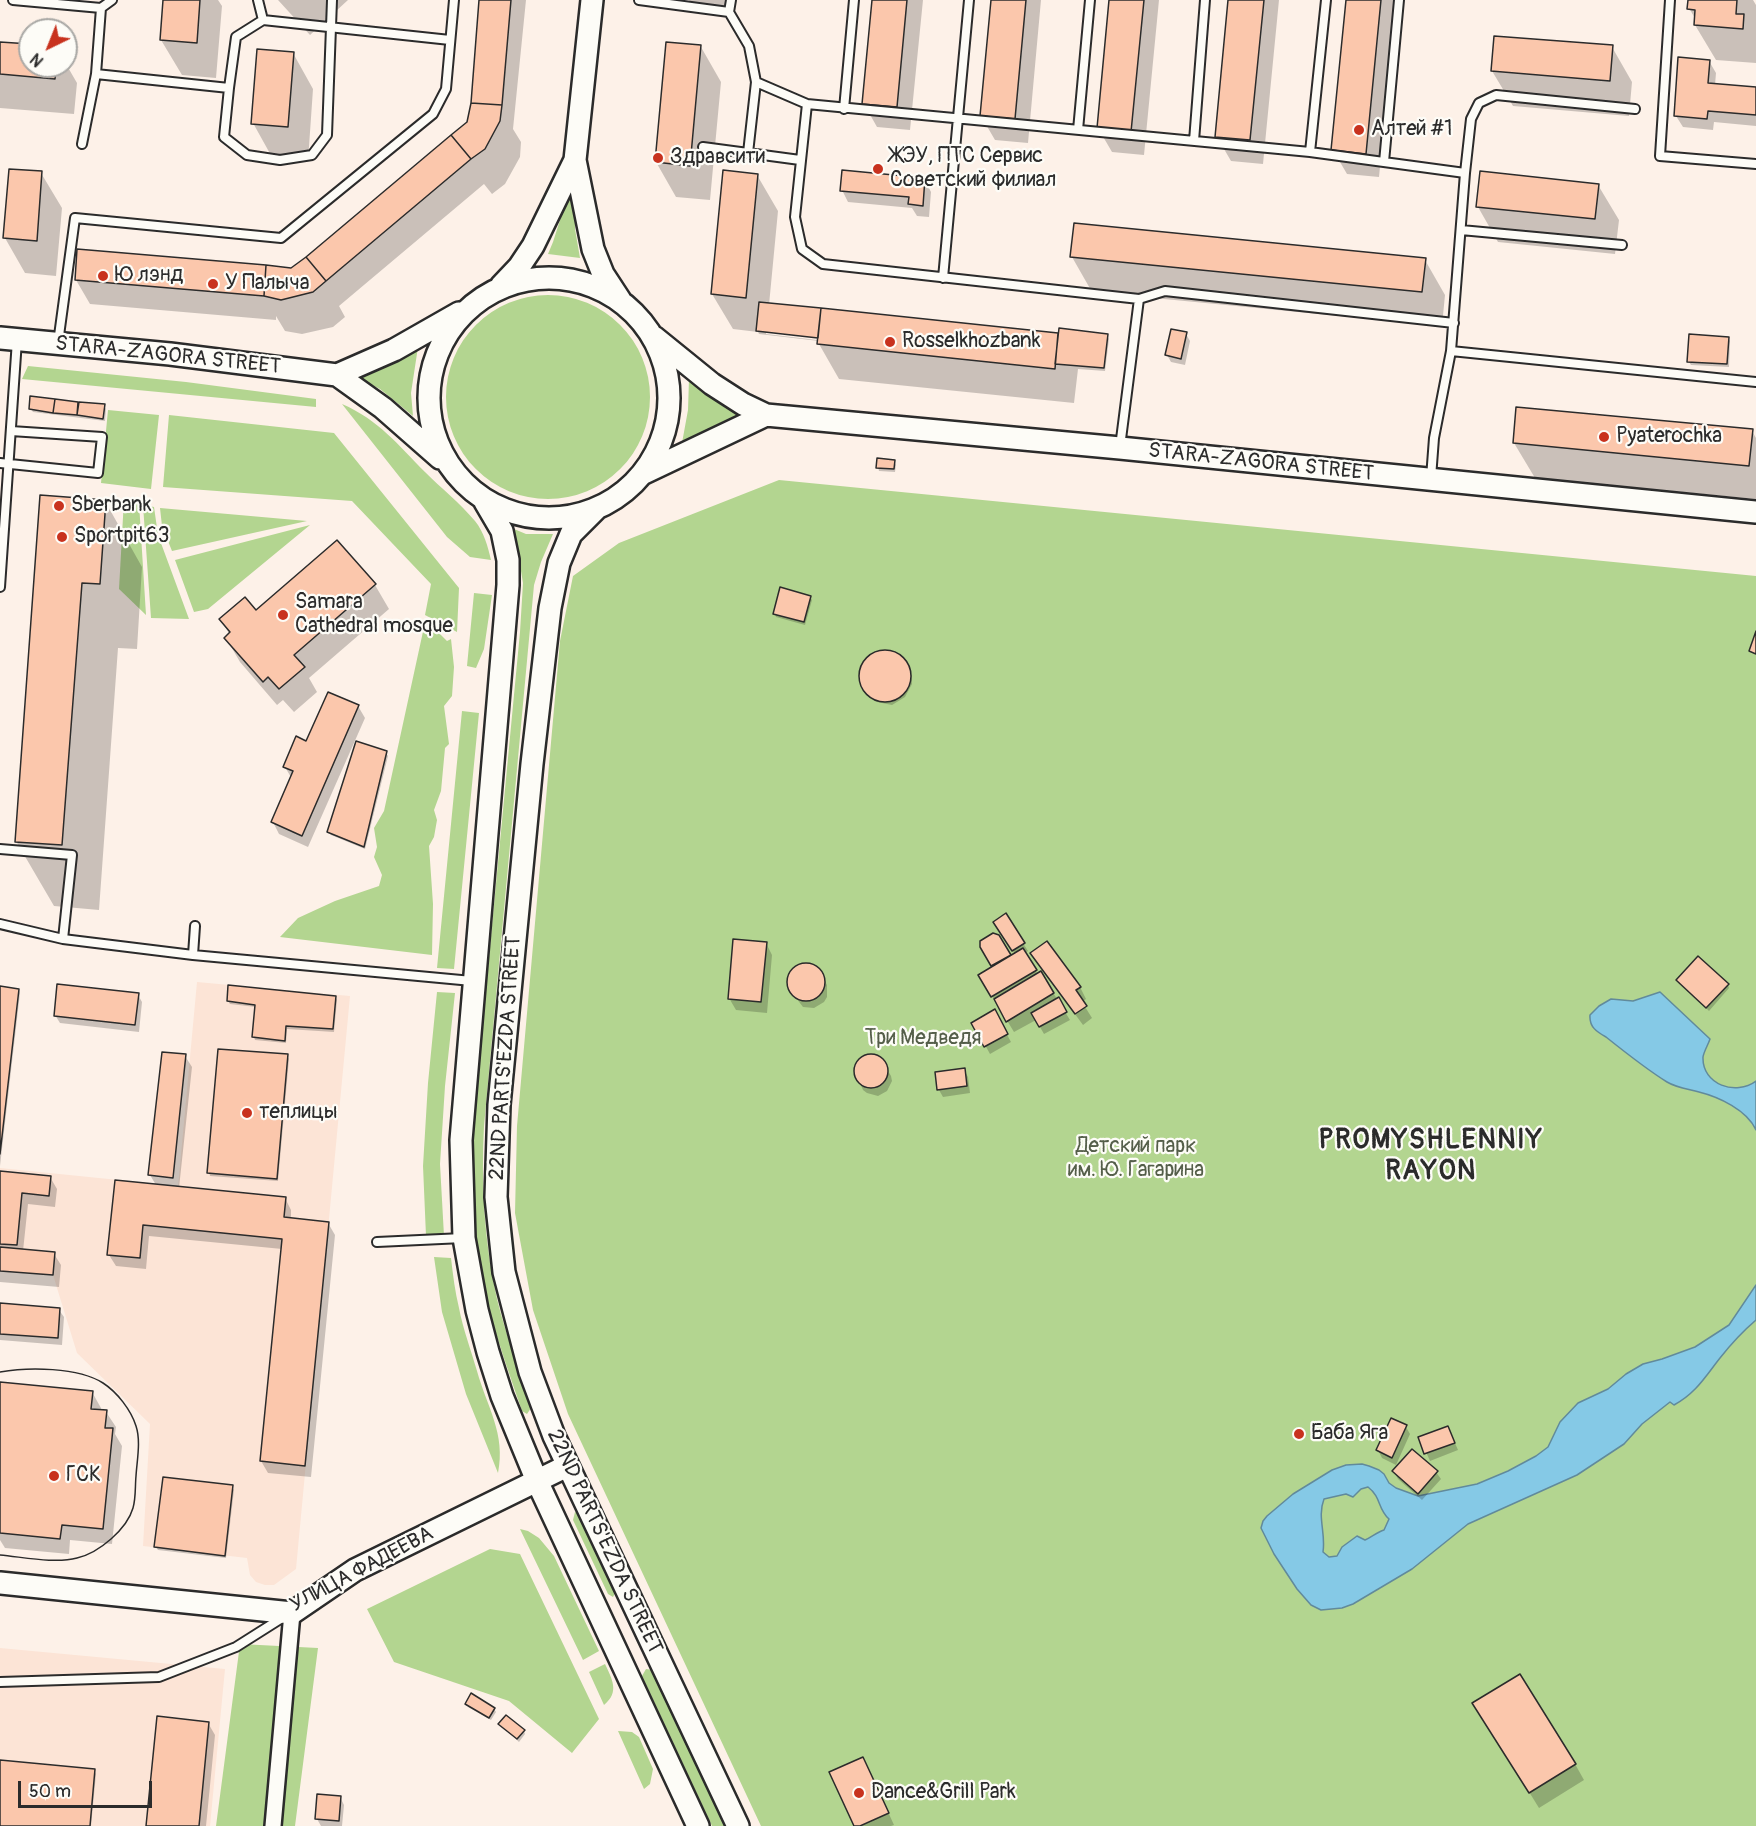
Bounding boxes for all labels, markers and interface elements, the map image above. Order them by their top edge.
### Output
north arrow [18,18,78,78]
text: N [26,49,48,71]
place label: Алтей #1 [1371,117,1453,143]
marker: Алтей #1 [1352,123,1366,137]
place label: ЖЭУ, ПТС Сервис Советский филиал [890,144,1056,194]
place label: Здравсити [670,145,765,171]
marker: Здравсити [651,151,665,165]
marker: ЖЭУ, ПТС Сервис Советский филиал [871,162,885,176]
place label: Ю лэнд [115,263,183,289]
marker: Ю лэнд [96,269,110,283]
place label: У Палыча [225,271,309,297]
marker: У Палыча [206,277,220,291]
place label: Rosselkhozbank [902,329,1040,355]
street label: STARA-ZAGORA STREET [54,332,282,380]
marker: Rosselkhozbank [883,335,897,349]
place label: Pyaterochka [1616,424,1722,450]
marker: Pyaterochka [1597,430,1611,444]
street label: STARA-ZAGORA STREET [1147,439,1375,487]
place label: Sberbank [71,493,151,519]
marker: Sberbank [52,499,66,513]
place label: Sportpit63 [74,524,169,550]
marker: Sportpit63 [55,530,69,544]
place label: Samara Cathedral mosque [295,590,453,640]
marker: Samara Cathedral mosque [276,608,290,622]
street label: 22ND PARTS'EZDA STREET [485,935,527,1181]
park label: Три Медведя [865,1026,981,1052]
place label: теплицы [259,1100,338,1126]
marker: теплицы [240,1106,254,1120]
district label: PROMYSHLENNIY RAYON [1319,1125,1543,1188]
park label: Детский парк им. Ю. Гагарина [1068,1134,1204,1184]
place label: Баба Яга [1311,1421,1388,1447]
street label: 22ND PARTS'EZDA STREET [541,1426,667,1658]
marker: Баба Яга [1292,1427,1306,1441]
place label: ГСК [66,1463,101,1489]
marker: ГСК [47,1469,61,1483]
street label: УЛИЦА ФАДЕЕВА [286,1522,438,1618]
scale bar [21,1769,154,1807]
text: 50 m [29,1780,71,1803]
place label: Dance&Grill Park [871,1780,1016,1806]
marker: Dance&Grill Park [852,1786,866,1800]

